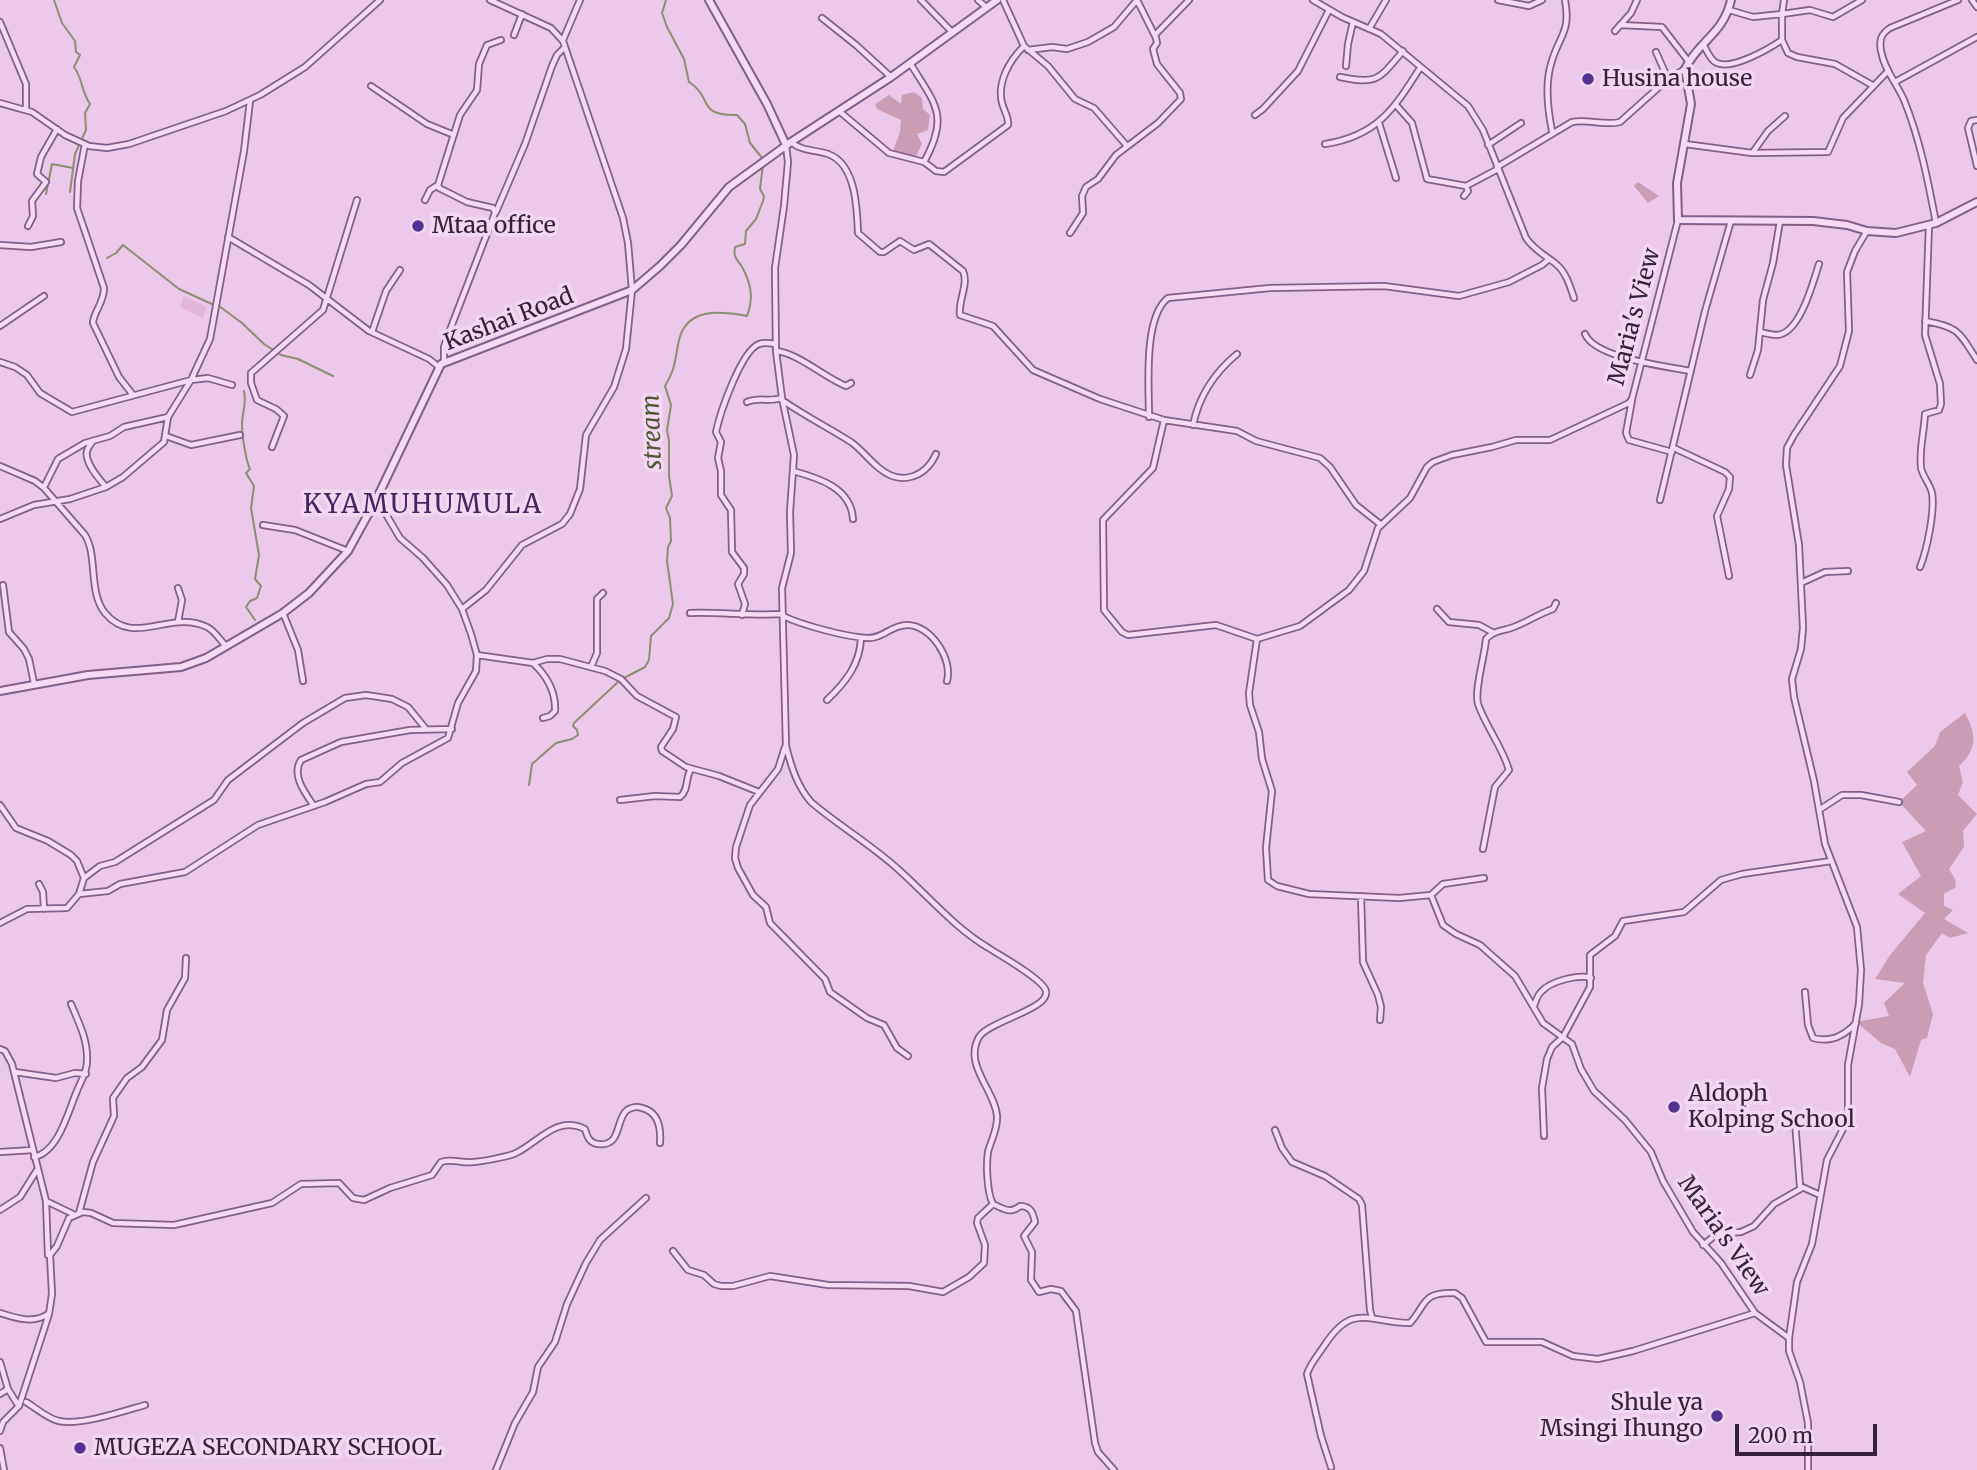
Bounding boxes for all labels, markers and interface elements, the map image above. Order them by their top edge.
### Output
place label: Husina house [1602,65,1752,93]
marker: Husina house [1580,71,1596,87]
place label: Mtaa office [432,212,556,240]
marker: Mtaa office [410,218,426,234]
street label: Maria's View [1603,246,1667,388]
street label: Kashai Road [440,283,578,357]
water label: stream [637,394,669,470]
district label: KYAMUHUMULA [304,490,542,522]
place label: Aldoph Kolping School [1688,1080,1855,1134]
marker: Aldoph Kolping School [1666,1099,1682,1115]
street label: Maria's View [1671,1171,1775,1301]
place label: Shule ya Msingi Ihungo [1540,1389,1703,1443]
marker: Shule ya Msingi Ihungo [1709,1408,1725,1424]
scale bar [1739,1410,1881,1454]
text: 200 m [1748,1422,1813,1449]
place label: MUGEZA SECONDARY SCHOOL [94,1434,442,1462]
marker: MUGEZA SECONDARY SCHOOL [72,1440,88,1456]

